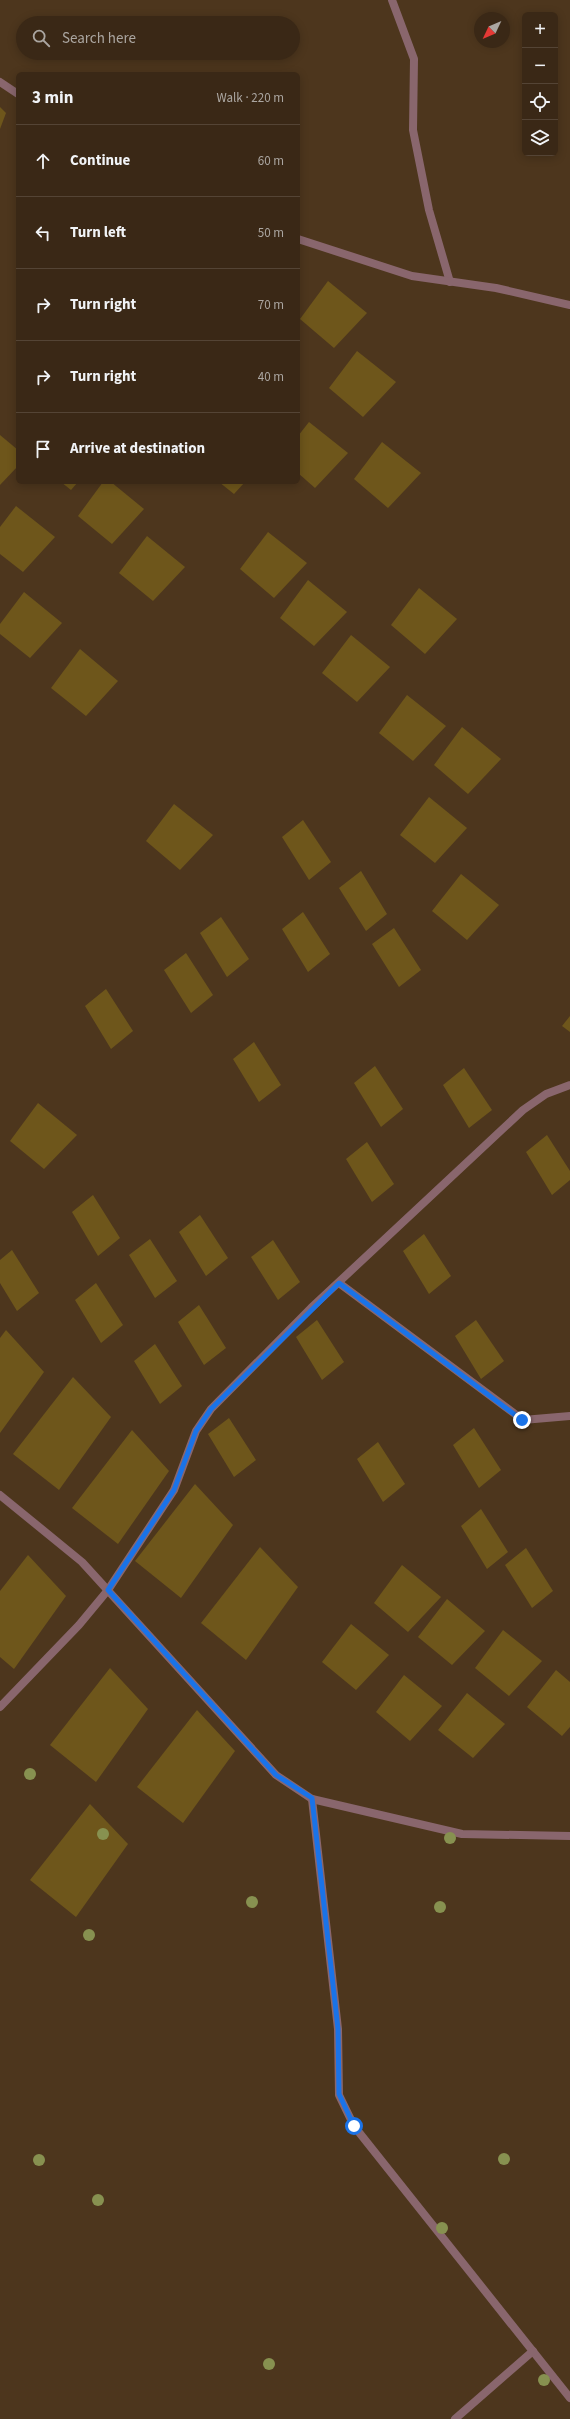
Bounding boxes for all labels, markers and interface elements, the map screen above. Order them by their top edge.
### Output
north arrow [474,12,510,48]
map controls [522,12,558,156]
button: + [522,12,558,48]
search box [16,16,300,60]
icon: search [30,27,52,49]
text: Search here [62,28,136,49]
button: − [522,48,558,84]
button: locate [522,84,558,120]
text: 3 min [32,86,73,110]
text: Walk · 220 m [216,89,284,107]
button: layers [522,120,558,156]
icon: ahead [32,150,54,172]
text: Continue [70,150,130,171]
text: 60 m [258,152,284,170]
icon: left [32,222,54,244]
text: Turn left [70,222,126,243]
text: 50 m [258,224,284,242]
icon: right [32,294,54,316]
text: Turn right [70,294,136,315]
text: 70 m [258,296,284,314]
icon: right [32,366,54,388]
text: Turn right [70,366,136,387]
text: 40 m [258,368,284,386]
icon: arrive [32,438,54,460]
text: Arrive at destination [70,438,205,459]
route end [513,1411,531,1429]
route start [345,2117,363,2135]

